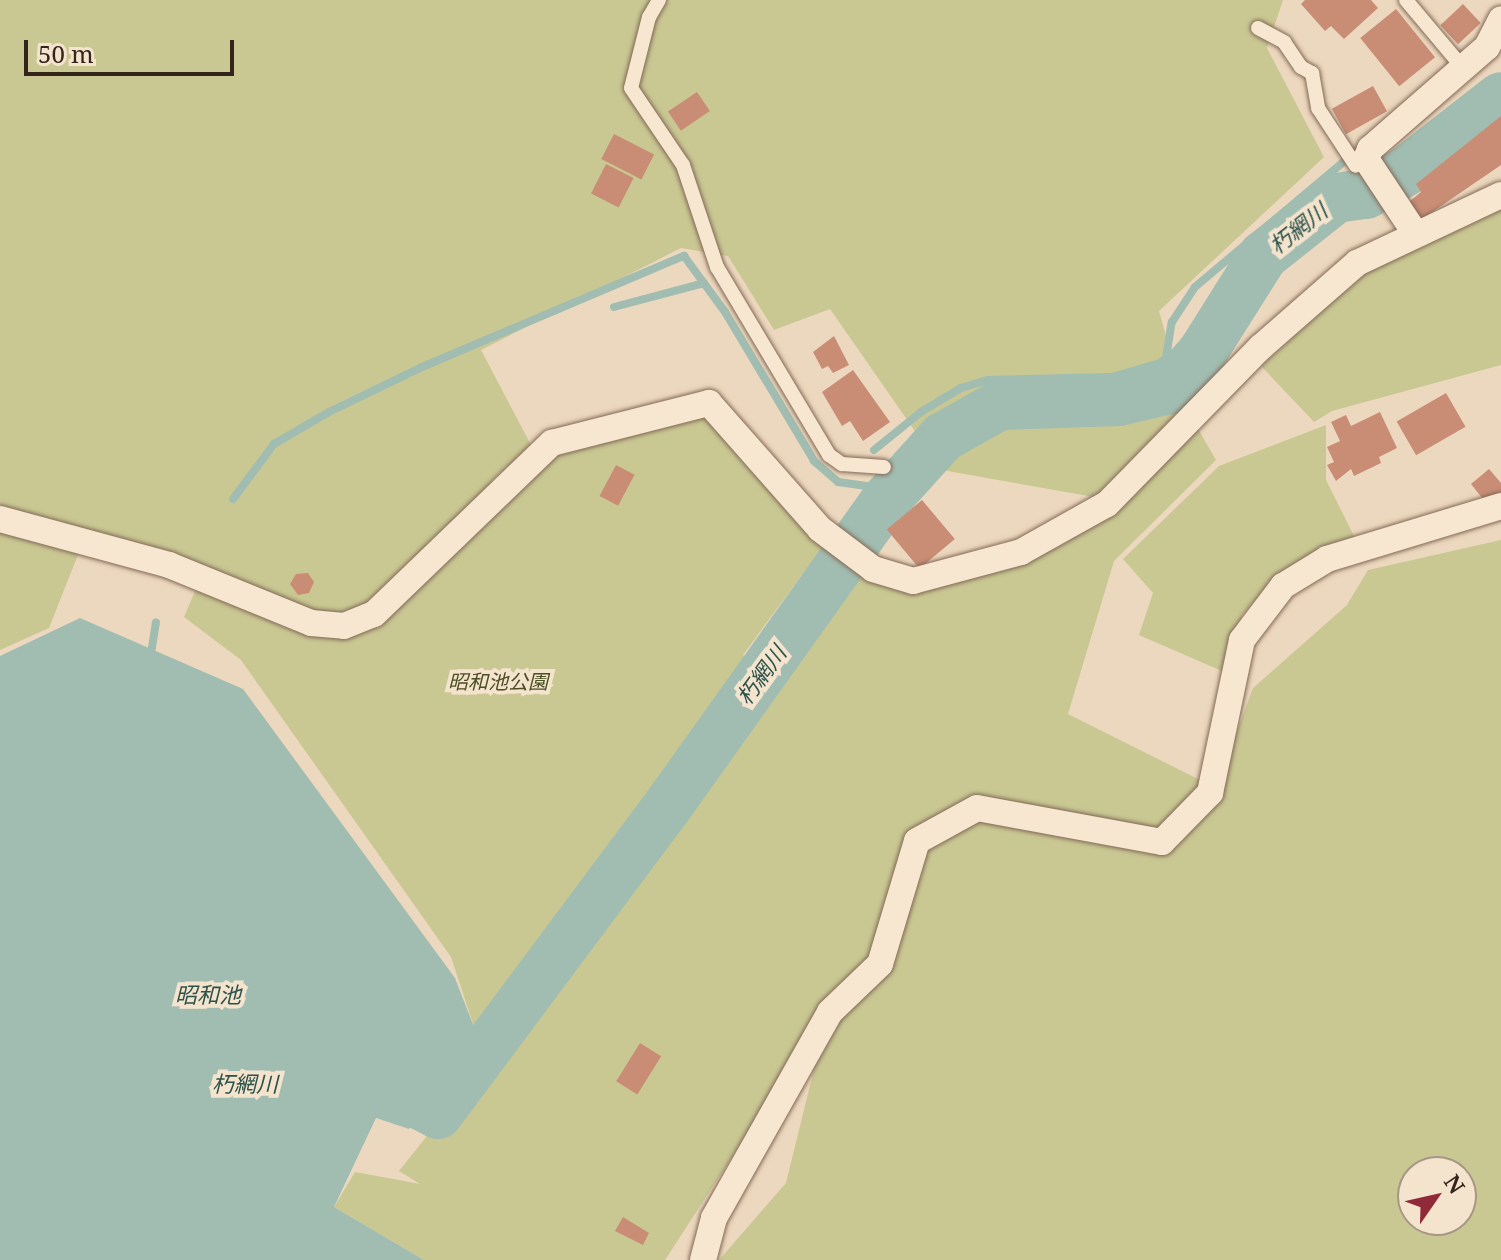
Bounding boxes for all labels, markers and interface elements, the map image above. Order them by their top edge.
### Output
scale bar [28,24,238,74]
text: 50 m [38,37,94,70]
water label: 朽網川 [1264,197,1332,259]
water label: 朽網川 [731,641,791,709]
park label: 昭和池公園 [448,669,548,693]
water label: 昭和池 [175,982,241,1008]
water label: 朽網川 [212,1071,278,1097]
north arrow [1397,1156,1477,1236]
text: N [1438,1168,1473,1199]

